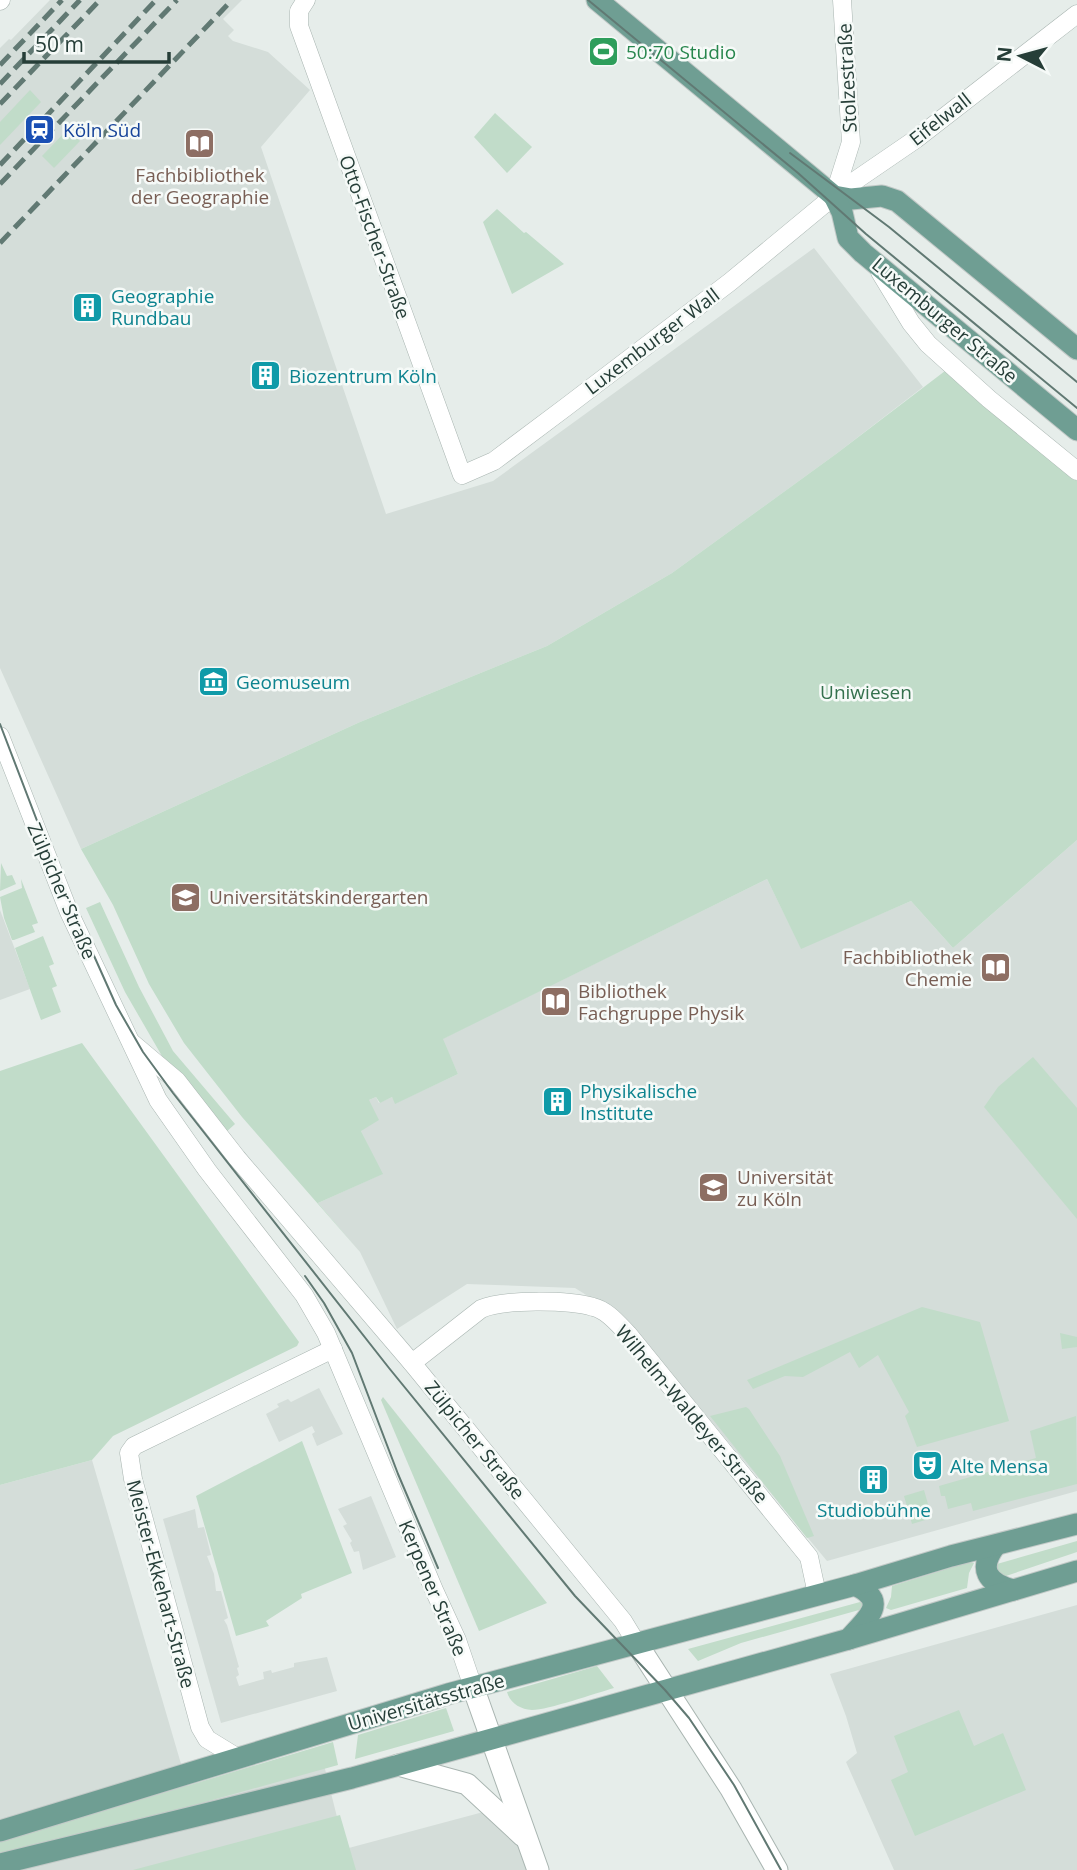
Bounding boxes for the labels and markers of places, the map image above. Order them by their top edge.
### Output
sports icon: 50:70 Studio [586,35,620,69]
place label: 50:70 Studio [626,39,736,65]
station icon: Köln Süd [23,113,57,147]
place label: Köln Süd [63,117,141,143]
library icon: Fachbibliothek der Geographie [183,127,217,161]
place label: Fachbibliothek der Geographie [131,162,269,210]
place label: Geographie Rundbau [111,283,214,331]
building icon: Geographie Rundbau [71,290,105,324]
building icon: Biozentrum Köln [249,359,283,393]
place label: Biozentrum Köln [289,363,437,389]
museum icon: Geomuseum [196,665,230,699]
place label: Geomuseum [236,669,350,695]
school or university icon: Universitätskindergarten [169,880,203,914]
place label: Universitätskindergarten [209,884,428,910]
place label: Fachbibliothek Chemie [843,944,972,992]
library icon: Fachbibliothek Chemie [978,951,1012,985]
place label: Bibliothek Fachgruppe Physik [578,978,744,1026]
library icon: Bibliothek Fachgruppe Physik [538,985,572,1019]
place label: Physikalische Institute [580,1078,697,1126]
building icon: Physikalische Institute [540,1085,574,1119]
place label: Universität zu Köln [737,1164,833,1212]
school or university icon: Universität zu Köln [697,1171,731,1205]
theatre icon: Alte Mensa [910,1449,944,1483]
place label: Alte Mensa [950,1453,1048,1479]
building icon: Studiobühne [857,1462,891,1496]
place label: Studiobühne [817,1497,931,1523]

